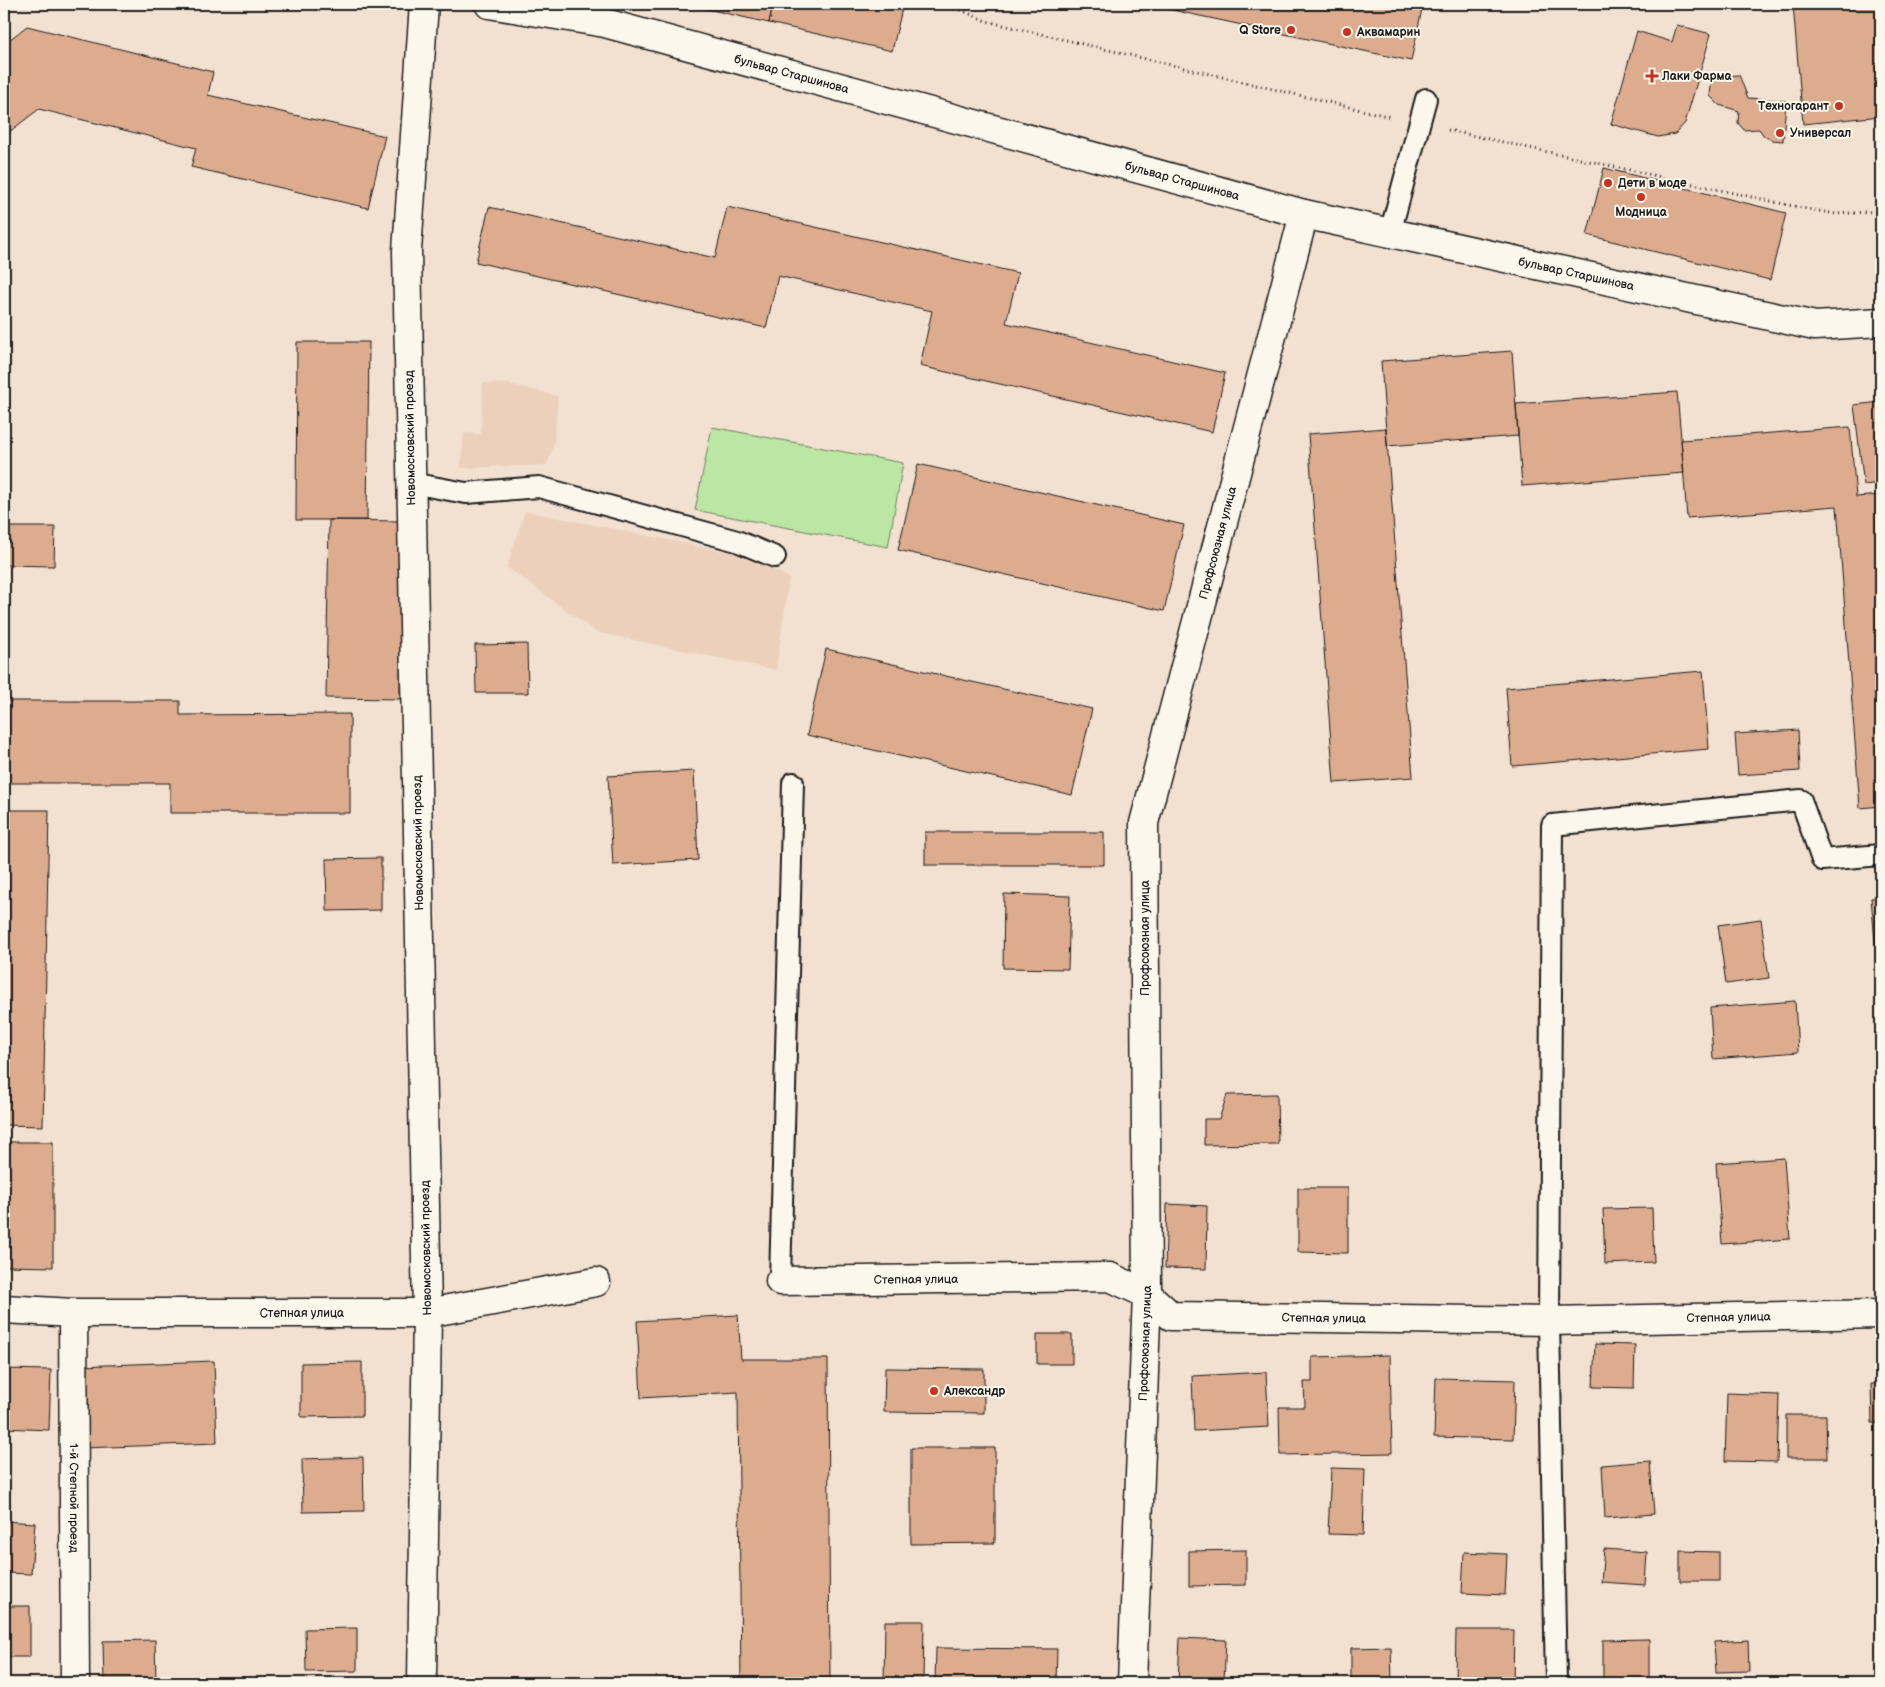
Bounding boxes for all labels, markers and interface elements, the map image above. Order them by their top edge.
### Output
place label: Q Store [1239,23,1281,38]
marker: Q Store [1285,24,1297,36]
place label: Аквамарин [1356,25,1420,40]
marker: Аквамарин [1341,26,1353,38]
street label: бульвар Старшинова [733,52,850,97]
place label: Лаки Фарма [1661,69,1733,84]
marker: Лаки Фарма [1646,70,1658,82]
place label: Техногарант [1758,99,1829,114]
marker: Техногарант [1833,100,1845,112]
place label: Универсал [1790,126,1852,141]
marker: Универсал [1774,127,1786,139]
street label: бульвар Старшинова [1123,158,1241,204]
place label: Дети в моде [1618,176,1687,191]
marker: Дети в моде [1602,177,1614,189]
marker: Модница [1635,191,1647,203]
place label: Модница [1615,205,1668,220]
street label: бульвар Старшинова [1517,254,1636,294]
street label: Новомосковский проезд [402,370,419,506]
street label: Профсоюзная улица [1196,485,1240,601]
street label: Новомосковский проезд [410,775,427,911]
street label: Профсоюзная улица [1138,880,1153,996]
street label: Новомосковский проезд [418,1180,435,1316]
street label: Степная улица [874,1272,958,1288]
street label: Профсоюзная улица [1136,1285,1155,1401]
street label: Степная улица [260,1306,344,1321]
street label: Степная улица [1686,1309,1771,1326]
street label: Степная улица [1281,1310,1366,1327]
place label: Александр [943,1384,1005,1399]
marker: Александр [928,1385,940,1397]
street label: 1-й Степной проезд [66,1443,81,1553]

